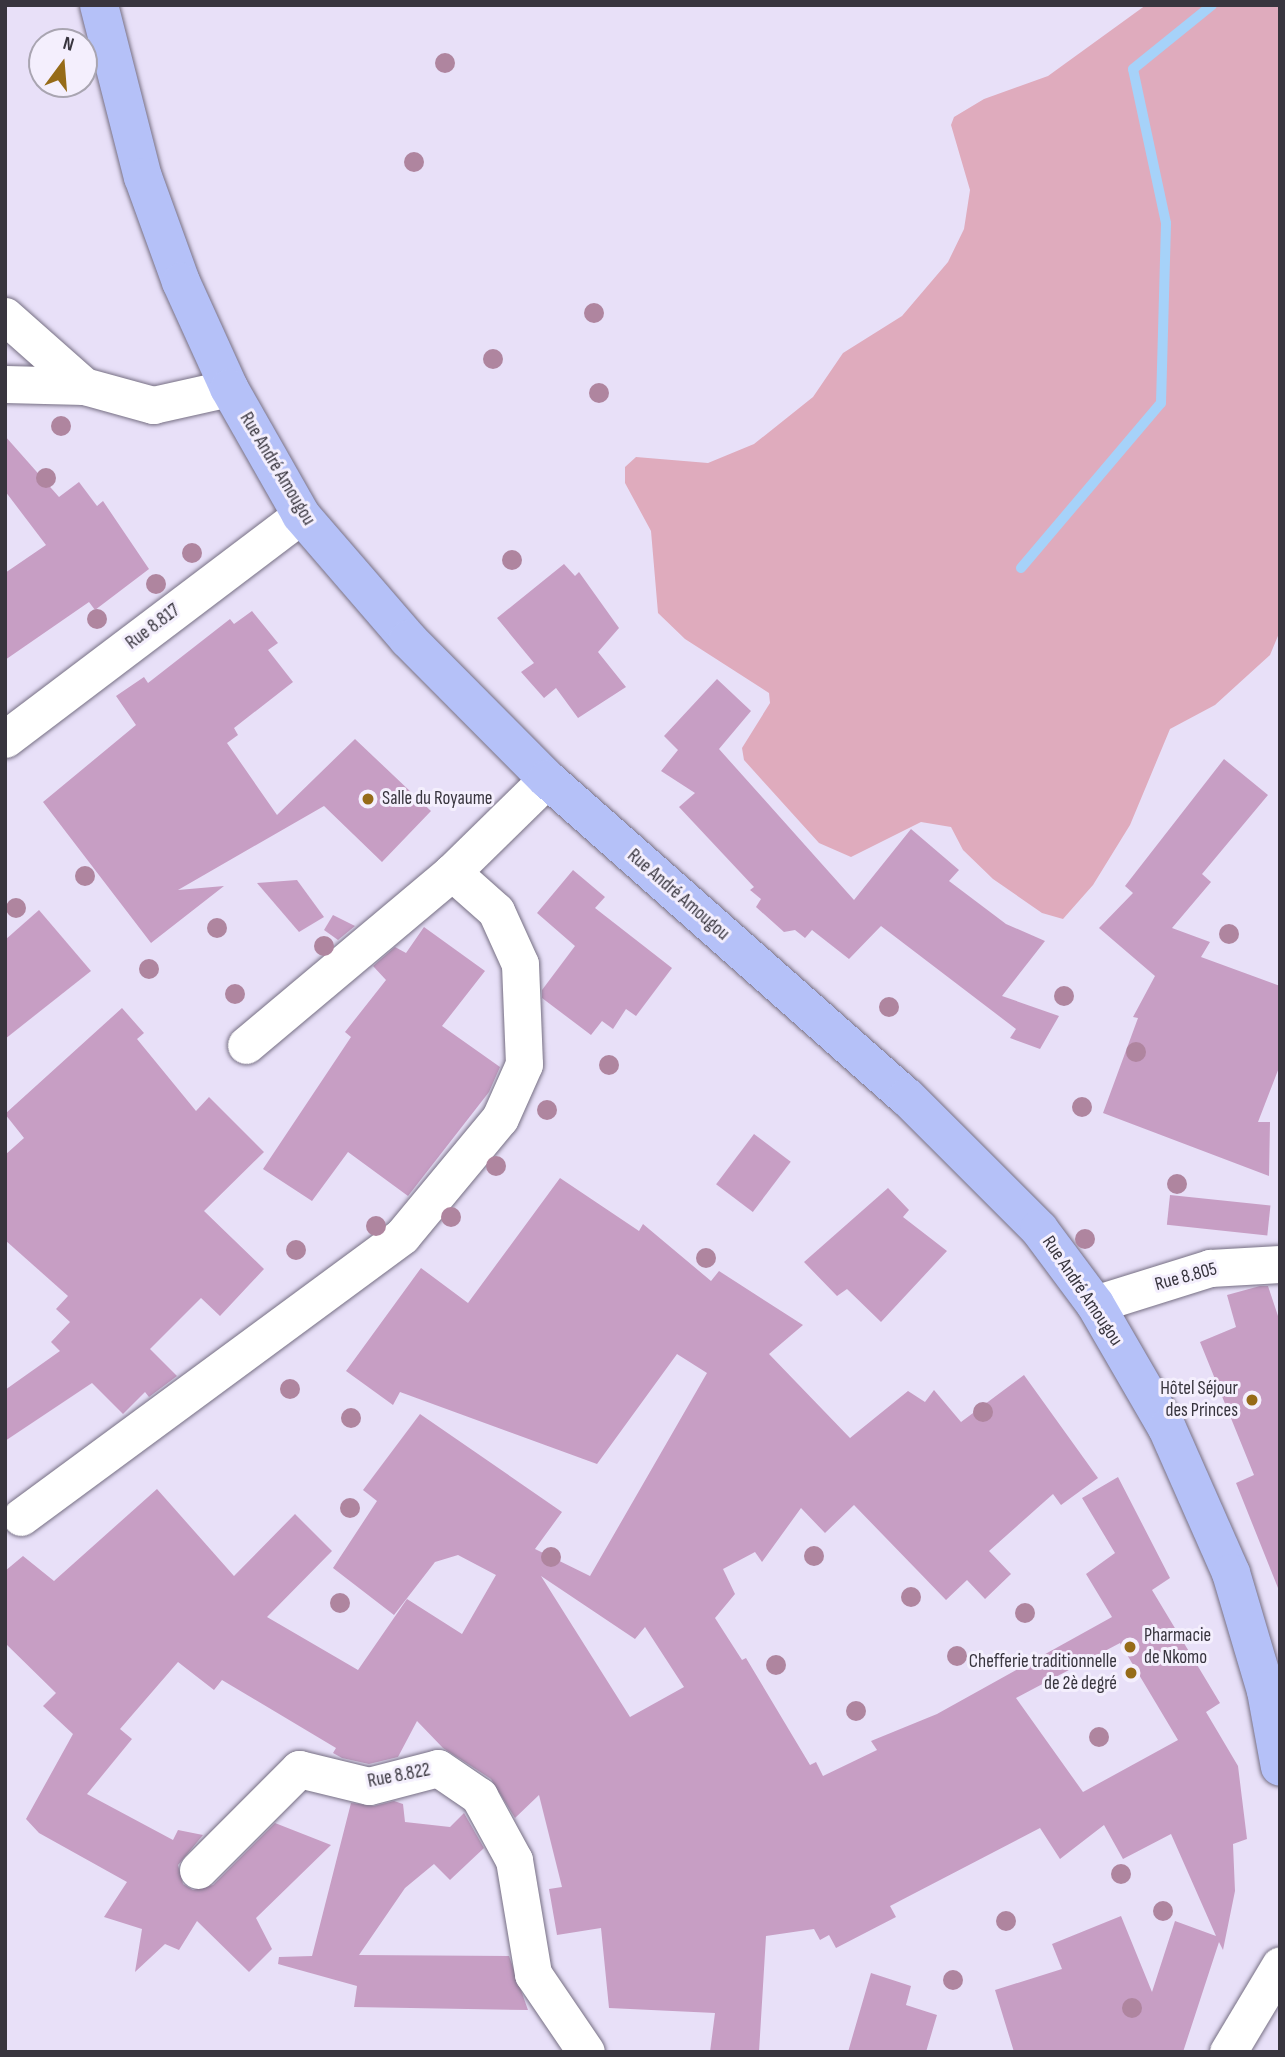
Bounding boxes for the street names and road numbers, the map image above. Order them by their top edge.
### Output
street label: Rue André Amougou [234,408,320,530]
street label: Rue 8.817 [122,599,184,655]
street label: Rue André Amougou [622,845,734,945]
street label: Rue André Amougou [1037,1232,1127,1350]
street label: Rue 8.805 [1152,1258,1220,1296]
street label: Rue 8.822 [366,1759,432,1793]

